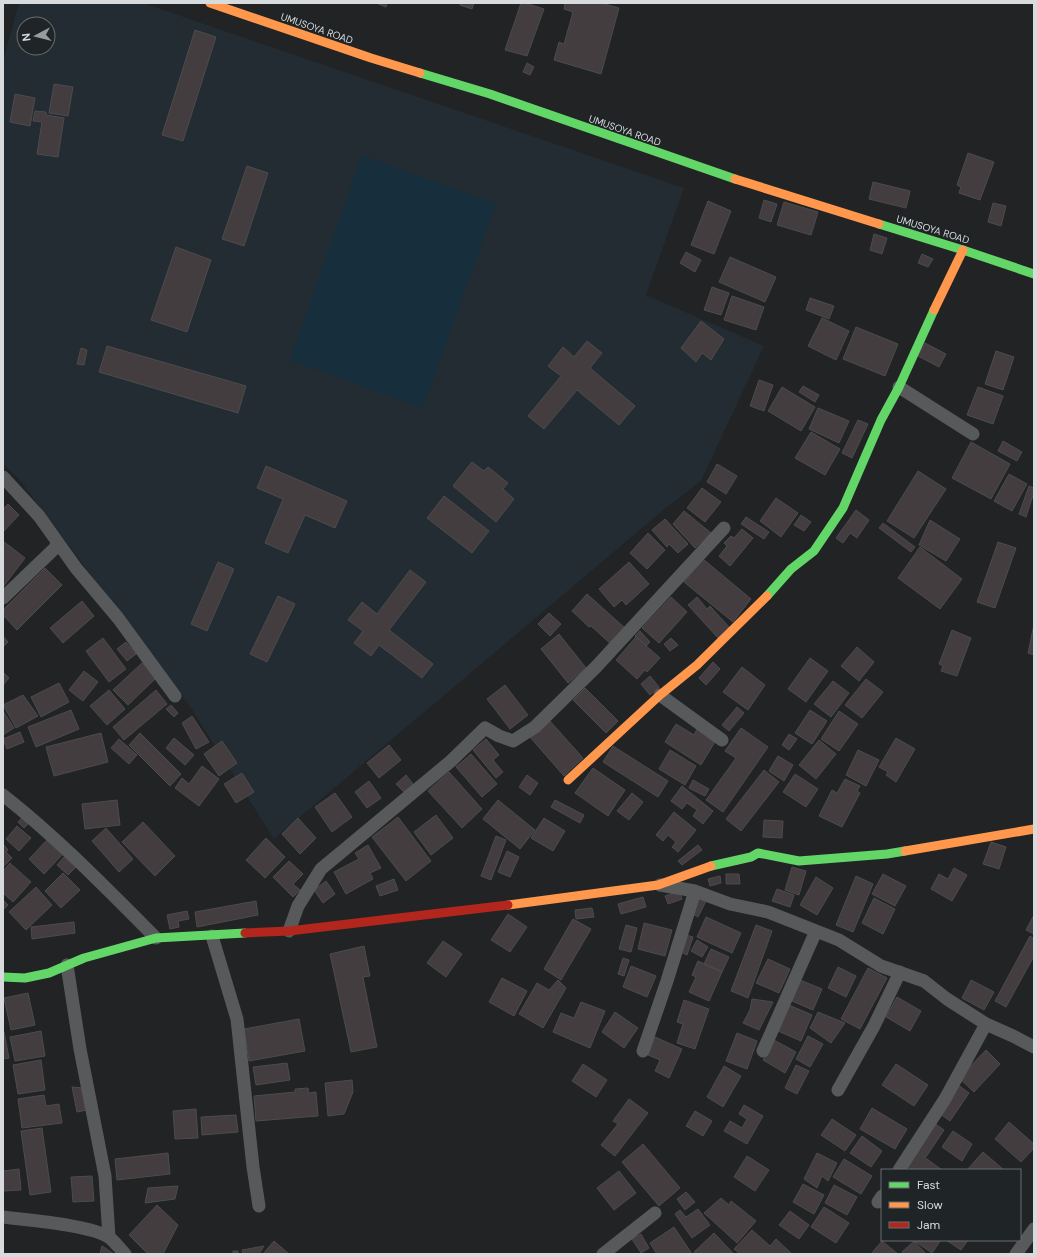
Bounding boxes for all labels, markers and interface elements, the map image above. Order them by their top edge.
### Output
street label: UMUSOYA ROAD [279,10,355,47]
north arrow [16,16,56,56]
text: N [19,32,34,42]
street label: UMUSOYA ROAD [587,112,663,149]
street label: UMUSOYA ROAD [895,212,971,247]
legend [881,1169,1021,1241]
text: Fast [917,1177,940,1193]
text: Slow [917,1197,943,1213]
text: Jam [917,1217,940,1233]

